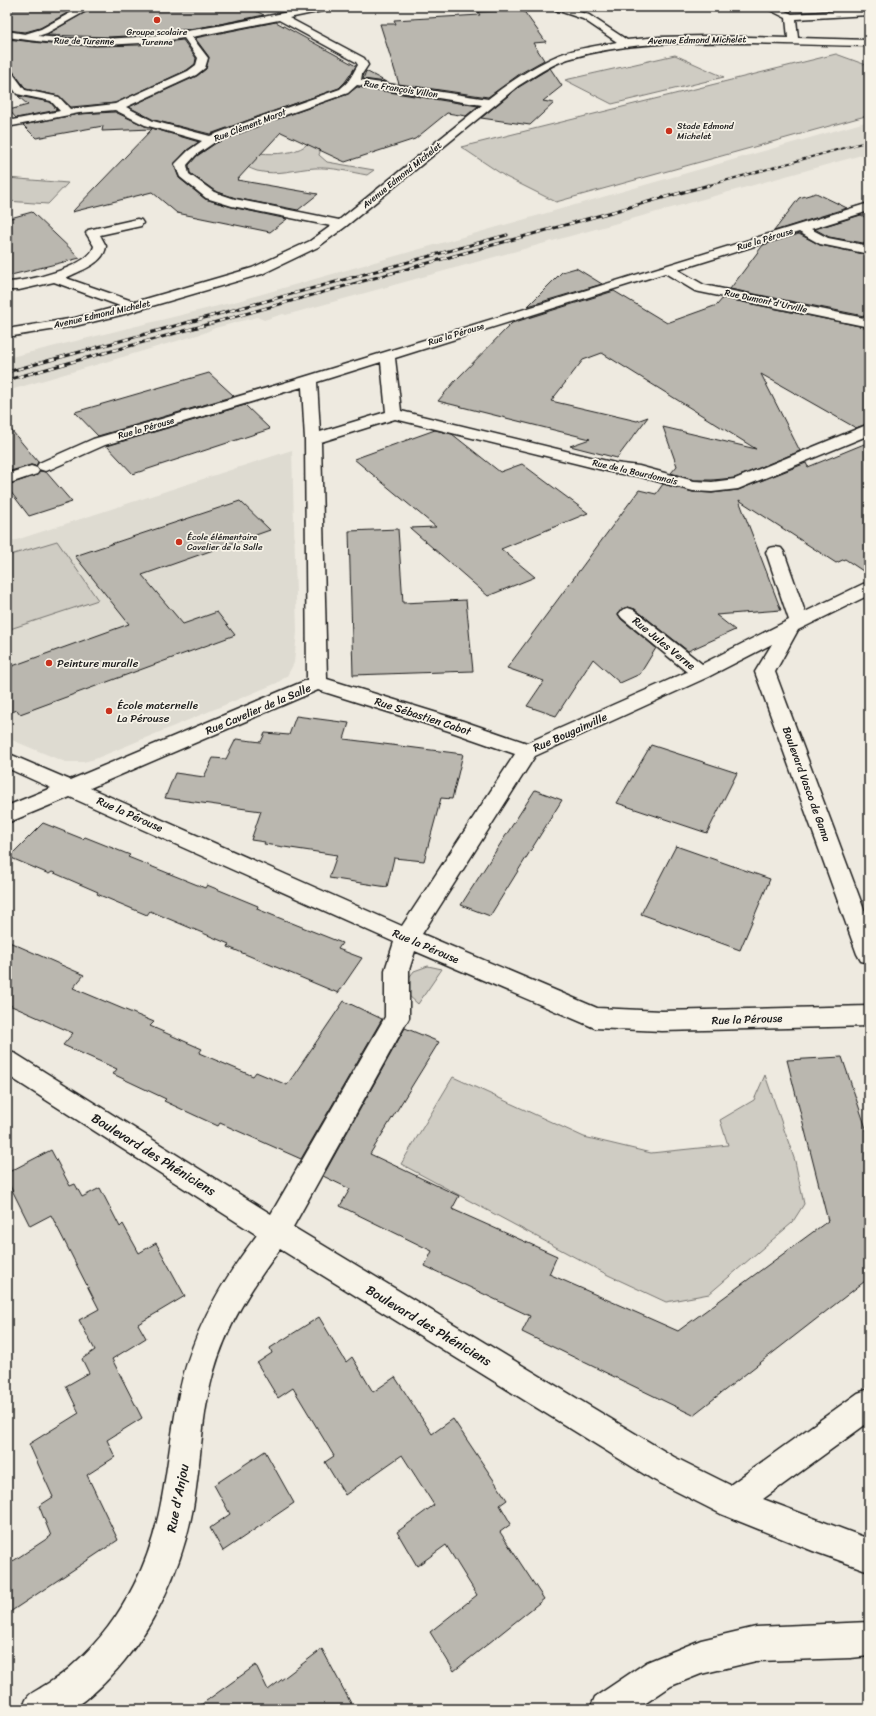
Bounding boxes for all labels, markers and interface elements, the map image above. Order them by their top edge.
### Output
marker: Groupe scolaire Turenne [152,15,162,25]
place label: Groupe scolaire Turenne [127,24,188,50]
street label: Avenue Edmond Michelet [647,31,747,49]
street label: Rue de Turenne [54,32,115,50]
street label: Rue François Villon [363,75,439,103]
street label: Rue Clément Marot [212,104,289,146]
place label: Stade Edmond Michelet [677,118,735,144]
marker: Stade Edmond Michelet [664,126,674,136]
street label: Avenue Edmond Michelet [358,138,445,213]
street label: Rue la Pérouse [735,223,796,255]
street label: Rue Dumont d'Urville [723,284,809,318]
street label: Avenue Edmond Michelet [51,295,152,333]
street label: Rue la Pérouse [426,318,487,350]
street label: Rue la Pérouse [116,412,177,444]
street label: Rue de la Bourdonnais [591,454,680,490]
place label: École élémentaire Cavelier de la Salle [187,529,263,555]
marker: École élémentaire Cavelier de la Salle [174,537,184,547]
street label: Rue Jules Verne [628,612,700,675]
place label: Peinture muralle [57,654,139,673]
marker: Peinture muralle [44,658,54,668]
street label: Rue Cavelier de la Salle [202,678,314,740]
street label: Rue Sébastien Cabot [372,692,474,741]
place label: École maternelle La Pérouse [117,696,199,728]
marker: École maternelle La Pérouse [104,706,114,716]
street label: Rue Bougainville [530,707,611,757]
street label: Boulevard Vasco de Gama [777,724,836,845]
street label: Rue la Pérouse [94,791,167,838]
street label: Rue la Pérouse [390,924,463,969]
street label: Rue la Pérouse [711,1009,783,1030]
street label: Boulevard des Phéniciens [87,1107,221,1202]
street label: Boulevard des Phéniciens [361,1279,496,1372]
street label: Rue d'Anjou [160,1462,195,1534]

